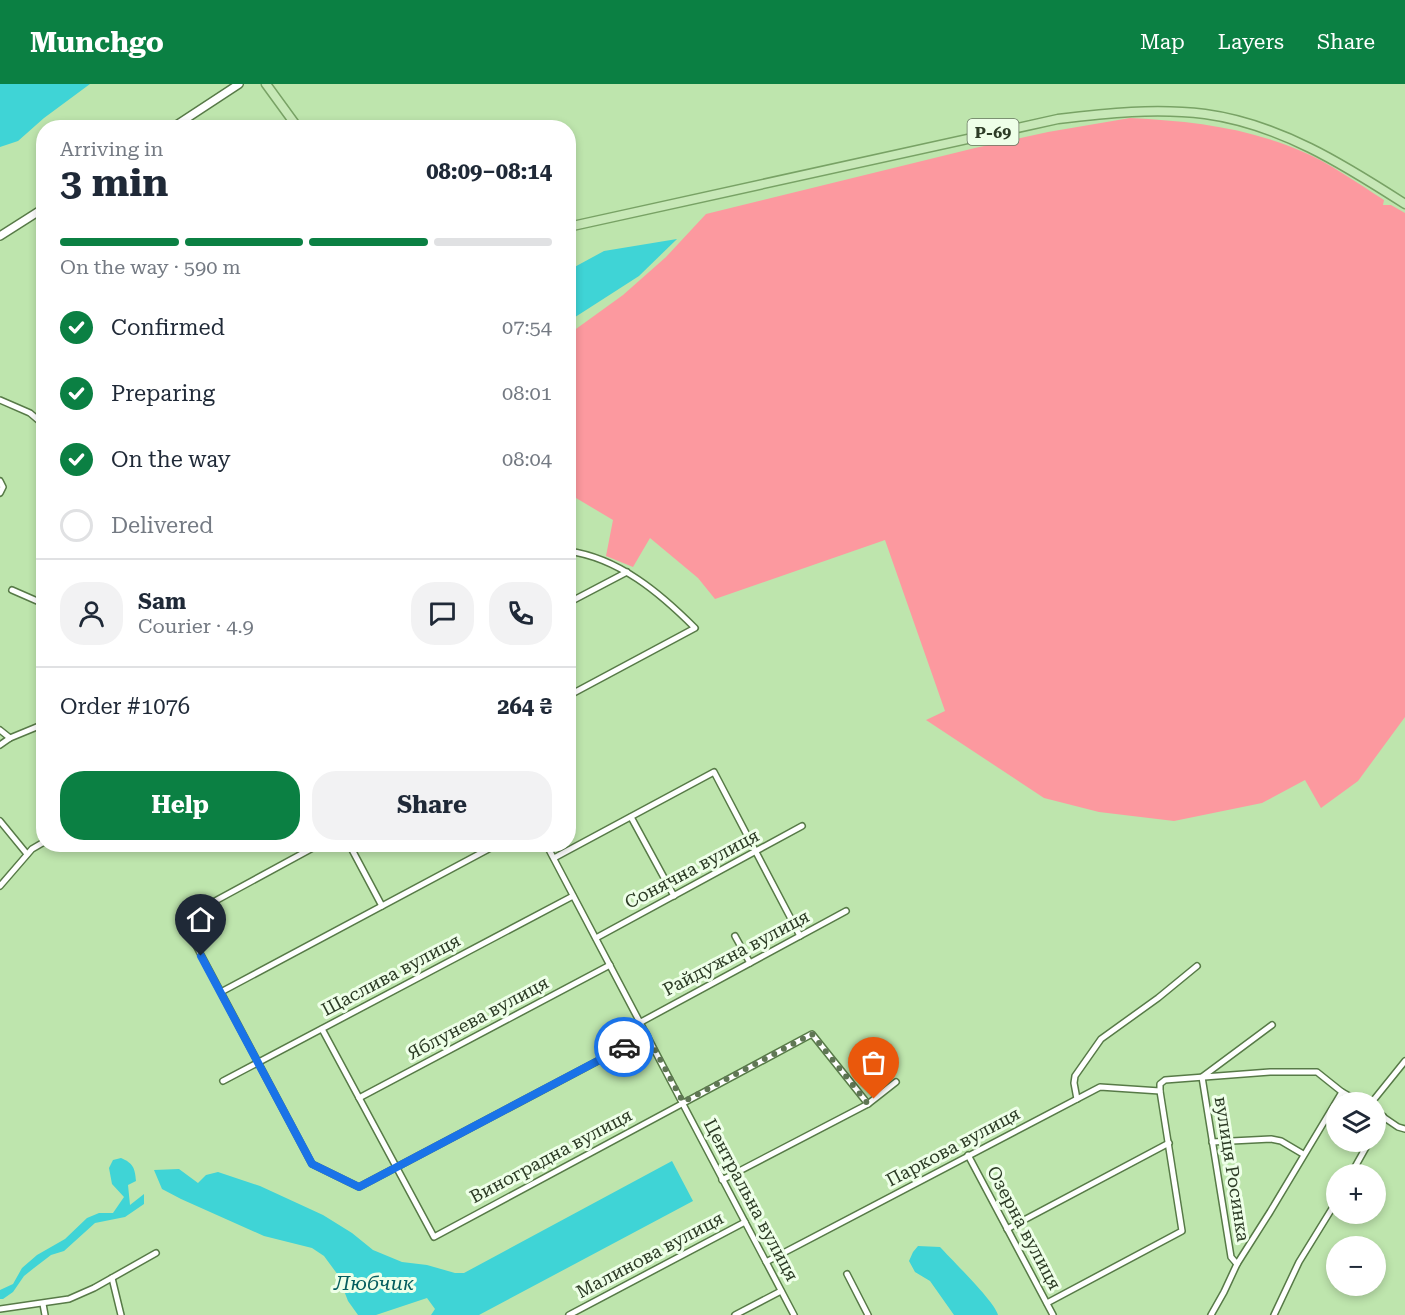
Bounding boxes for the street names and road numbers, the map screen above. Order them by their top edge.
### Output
road number: Р-69 [968,119,1018,145]
street label: Сонячна вулиця [621,824,762,913]
street label: Райдужна вулиця [659,905,813,1000]
street label: Щаслива вулиця [318,929,464,1020]
street label: Яблунева вулиця [404,971,552,1064]
street label: вулиця Росинка [1211,1095,1254,1243]
street label: Паркова вулиця [882,1102,1023,1191]
street label: Виноградна вулиця [466,1104,635,1207]
street label: Центральна вулиця [700,1115,803,1285]
street label: Озерна вулиця [983,1162,1066,1293]
street label: Малинова вулиця [573,1207,727,1302]

